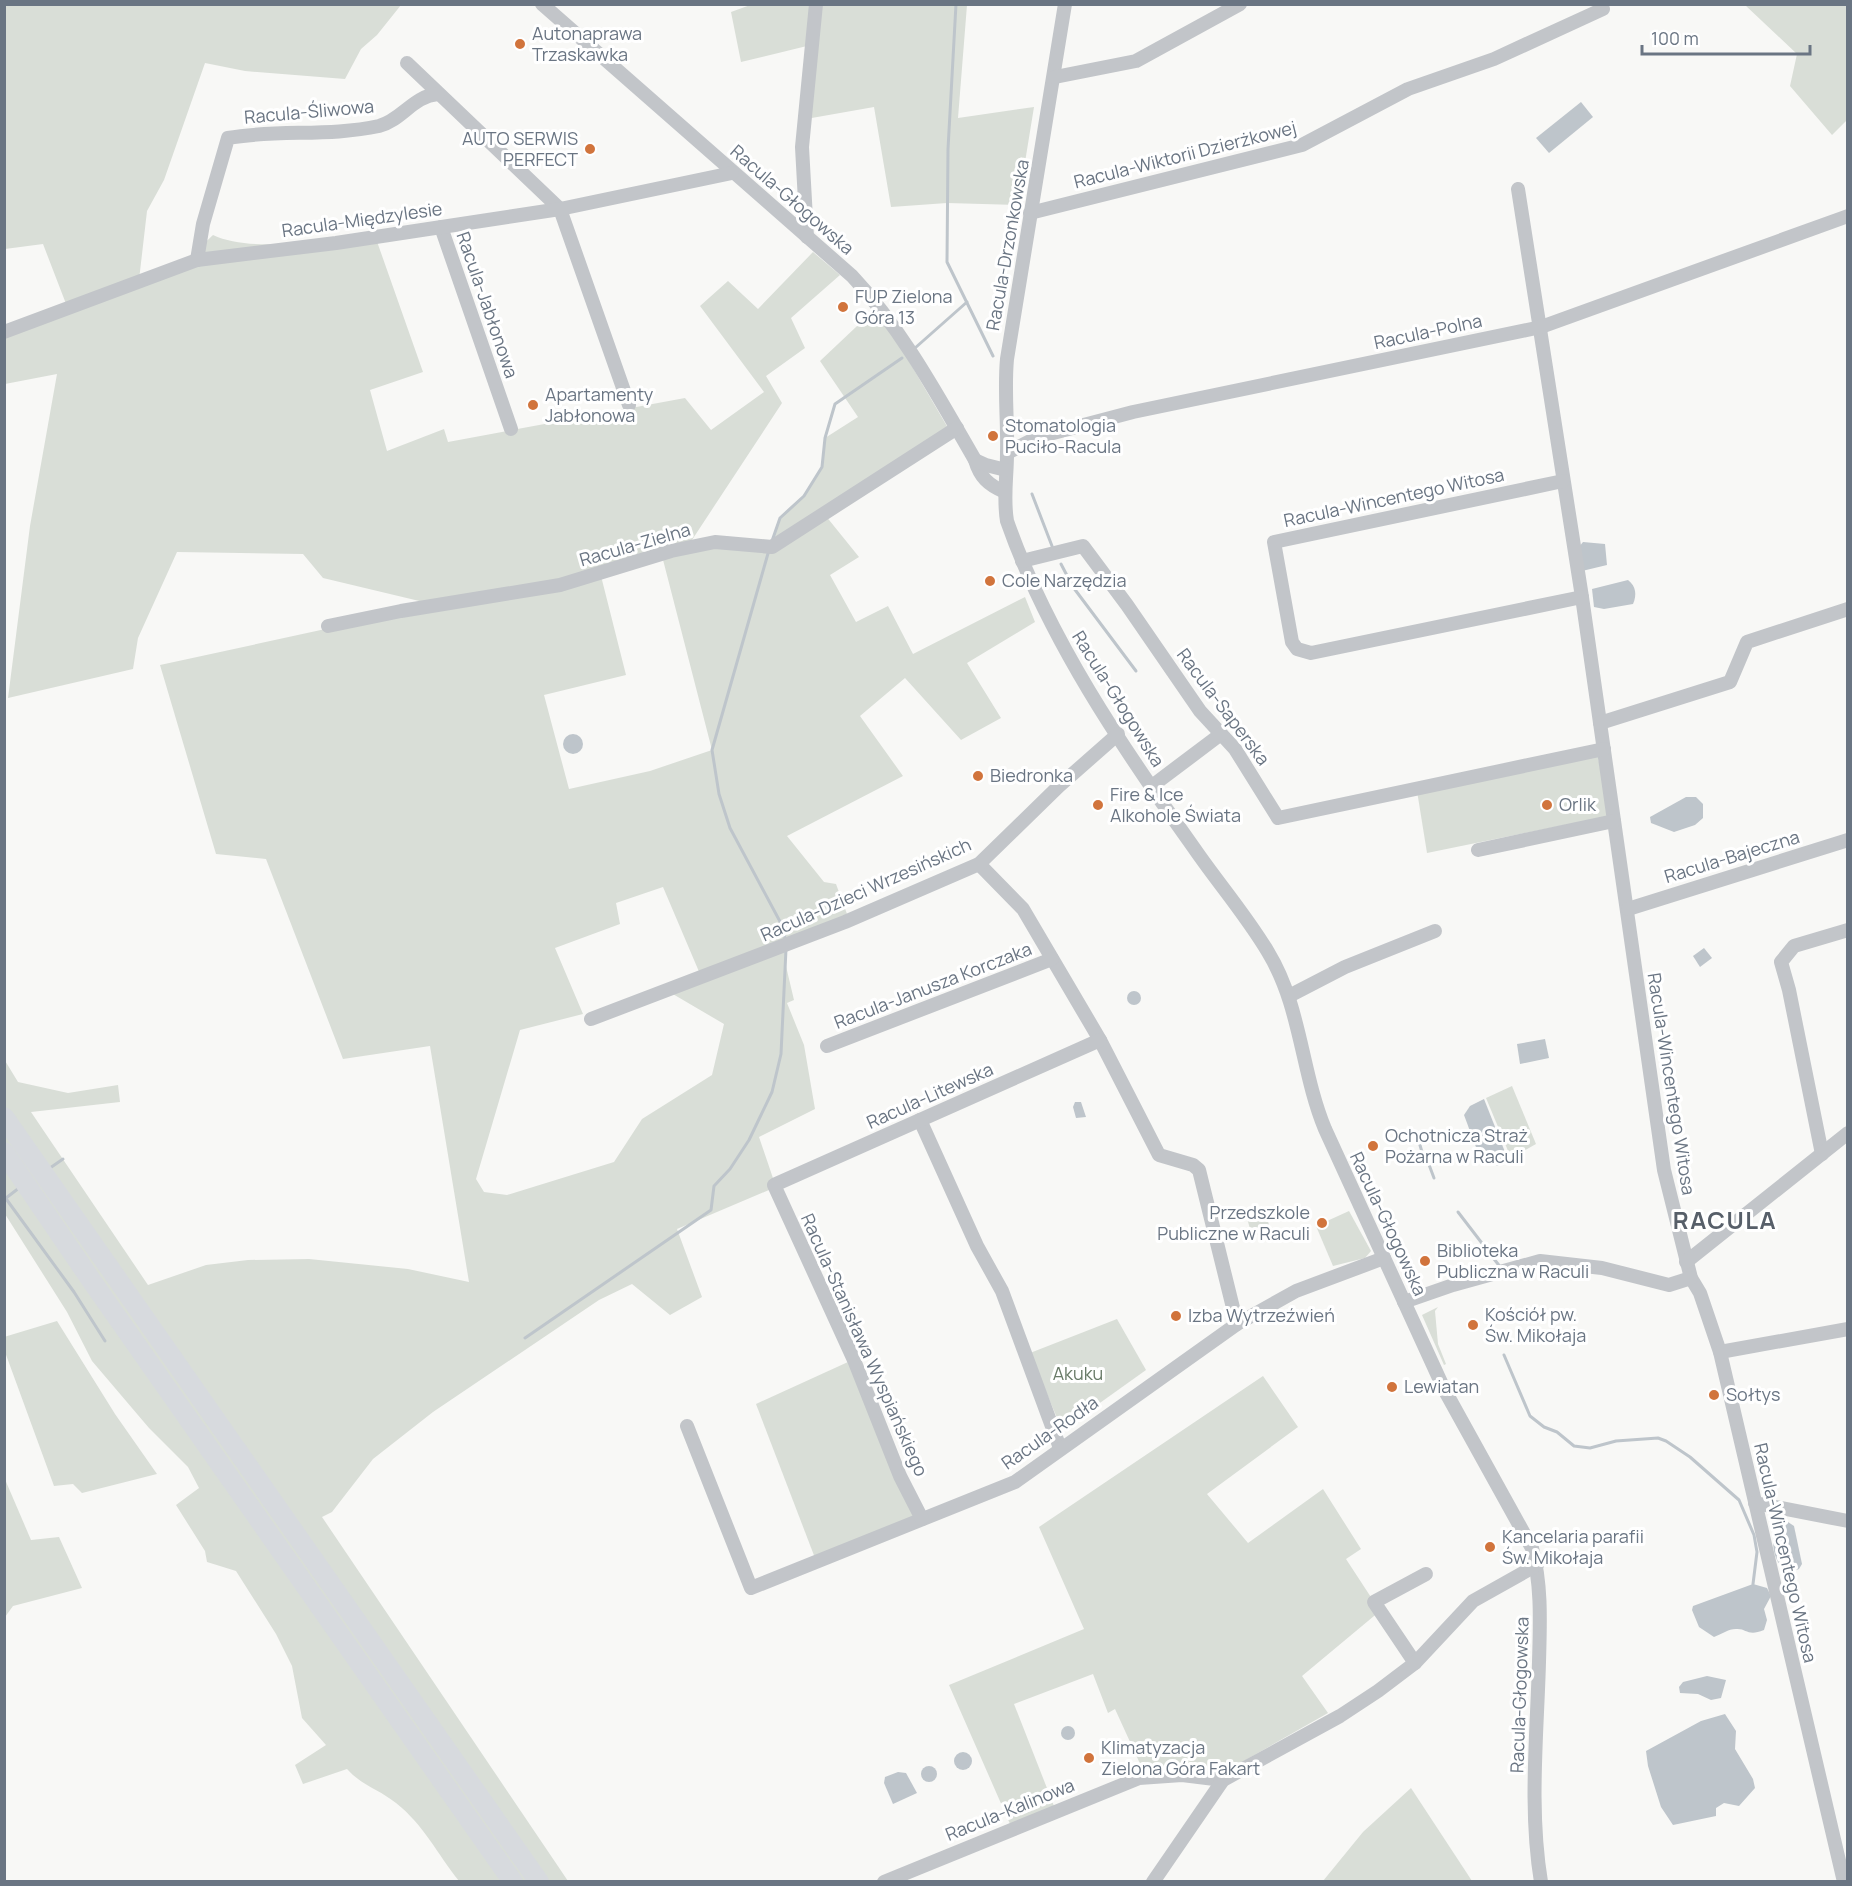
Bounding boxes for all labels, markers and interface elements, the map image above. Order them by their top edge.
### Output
scale bar [1642,18,1810,56]
place label: Autonaprawa Trzaskawka [532,21,642,66]
text: 100 m [1651,26,1699,50]
marker: Autonaprawa Trzaskawka [513,37,527,51]
street label: Racula-Śliwowa [243,93,375,129]
street label: Racula-Wiktorii Dzierżkowej [1071,115,1298,193]
place label: AUTO SERWIS PERFECT [462,126,578,171]
street label: Racula-Głogowska [726,139,860,260]
marker: AUTO SERWIS PERFECT [583,142,597,156]
street label: Racula-Drzonkowska [980,157,1034,332]
street label: Racula-Międzylesie [280,196,444,242]
street label: Racula-Jabłonowa [452,228,524,381]
place label: FUP Zielona Góra 13 [855,284,953,329]
marker: FUP Zielona Góra 13 [836,300,850,314]
street label: Racula-Polna [1371,308,1484,354]
place label: Apartamenty Jabłonowa [545,382,654,427]
marker: Apartamenty Jabłonowa [526,398,540,412]
place label: Stomatologia Puciło-Racula [1005,413,1121,458]
marker: Stomatologia Puciło-Racula [986,429,1000,443]
street label: Racula-Wincentego Witosa [1281,462,1506,532]
street label: Racula-Zielna [576,517,693,571]
place label: Cole Narzędzia [1002,568,1127,592]
marker: Cole Narzędzia [983,574,997,588]
street label: Racula-Głogowska [1067,626,1170,771]
street label: Racula-Saperska [1172,643,1276,770]
place label: Biedronka [990,763,1073,787]
marker: Biedronka [971,769,985,783]
place label: Fire & Ice Alkohole Świata [1110,782,1241,827]
place label: Orlik [1559,792,1597,816]
marker: Fire & Ice Alkohole Świata [1091,798,1105,812]
marker: Orlik [1540,798,1554,812]
street label: Racula-Bajeczna [1661,824,1802,888]
street label: Racula-Dzieci Wrzesińskich [757,832,975,946]
street label: Racula-Janusza Korczaka [830,936,1035,1034]
street label: Racula-Wincentego Witosa [1643,971,1701,1197]
street label: Racula-Litewska [863,1056,997,1134]
place label: Ochotnicza Straż Pożarna w Raculi [1385,1123,1528,1168]
marker: Ochotnicza Straż Pożarna w Raculi [1366,1139,1380,1153]
street label: Racula-Głogowska [1345,1148,1433,1299]
place label: Przedszkole Publiczne w Raculi [1157,1200,1310,1245]
district label: RACULA [1673,1203,1777,1236]
street label: Racula-Stanisława Wyspiańskiego [796,1209,934,1480]
marker: Przedszkole Publiczne w Raculi [1315,1216,1329,1230]
place label: Biblioteka Publiczna w Raculi [1437,1238,1589,1283]
marker: Biblioteka Publiczna w Raculi [1418,1254,1432,1268]
place label: Kościół pw. Św. Mikołaja [1485,1302,1586,1347]
place label: Izba Wytrzeźwień [1188,1303,1335,1327]
marker: Izba Wytrzeźwień [1169,1309,1183,1323]
marker: Kościół pw. Św. Mikołaja [1466,1318,1480,1332]
park label: Akuku [1053,1361,1103,1385]
place label: Lewiatan [1404,1374,1479,1398]
marker: Lewiatan [1385,1380,1399,1394]
place label: Sołtys [1726,1382,1780,1406]
marker: Sołtys [1707,1388,1721,1402]
street label: Racula-Rodła [996,1390,1103,1474]
street label: Racula-Wincentego Witosa [1749,1441,1823,1665]
place label: Kancelaria parafii Św. Mikołaja [1502,1524,1644,1569]
marker: Kancelaria parafii Św. Mikołaja [1483,1540,1497,1554]
street label: Racula-Głogowska [1504,1616,1534,1773]
place label: Klimatyzacja Zielona Góra Fakart [1101,1735,1260,1780]
marker: Klimatyzacja Zielona Góra Fakart [1082,1751,1096,1765]
street label: Racula-Kalinowa [942,1772,1078,1846]

